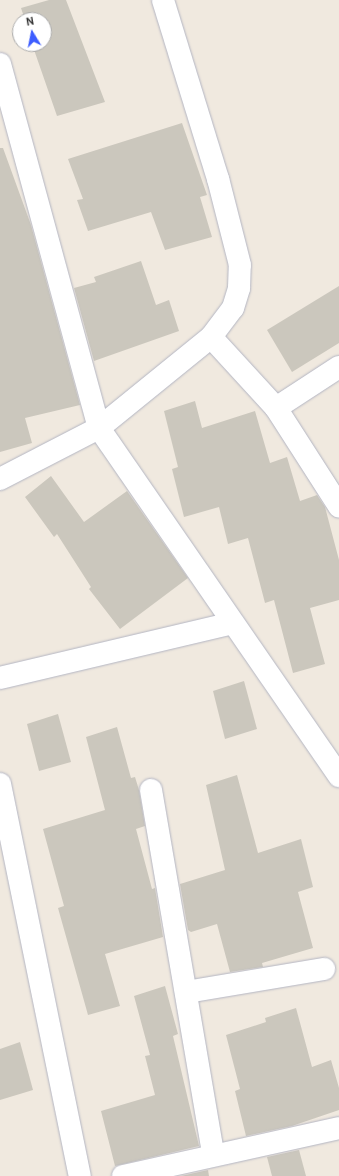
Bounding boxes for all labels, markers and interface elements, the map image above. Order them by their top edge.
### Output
north arrow [12,12,52,52]
text: N [25,14,35,29]

